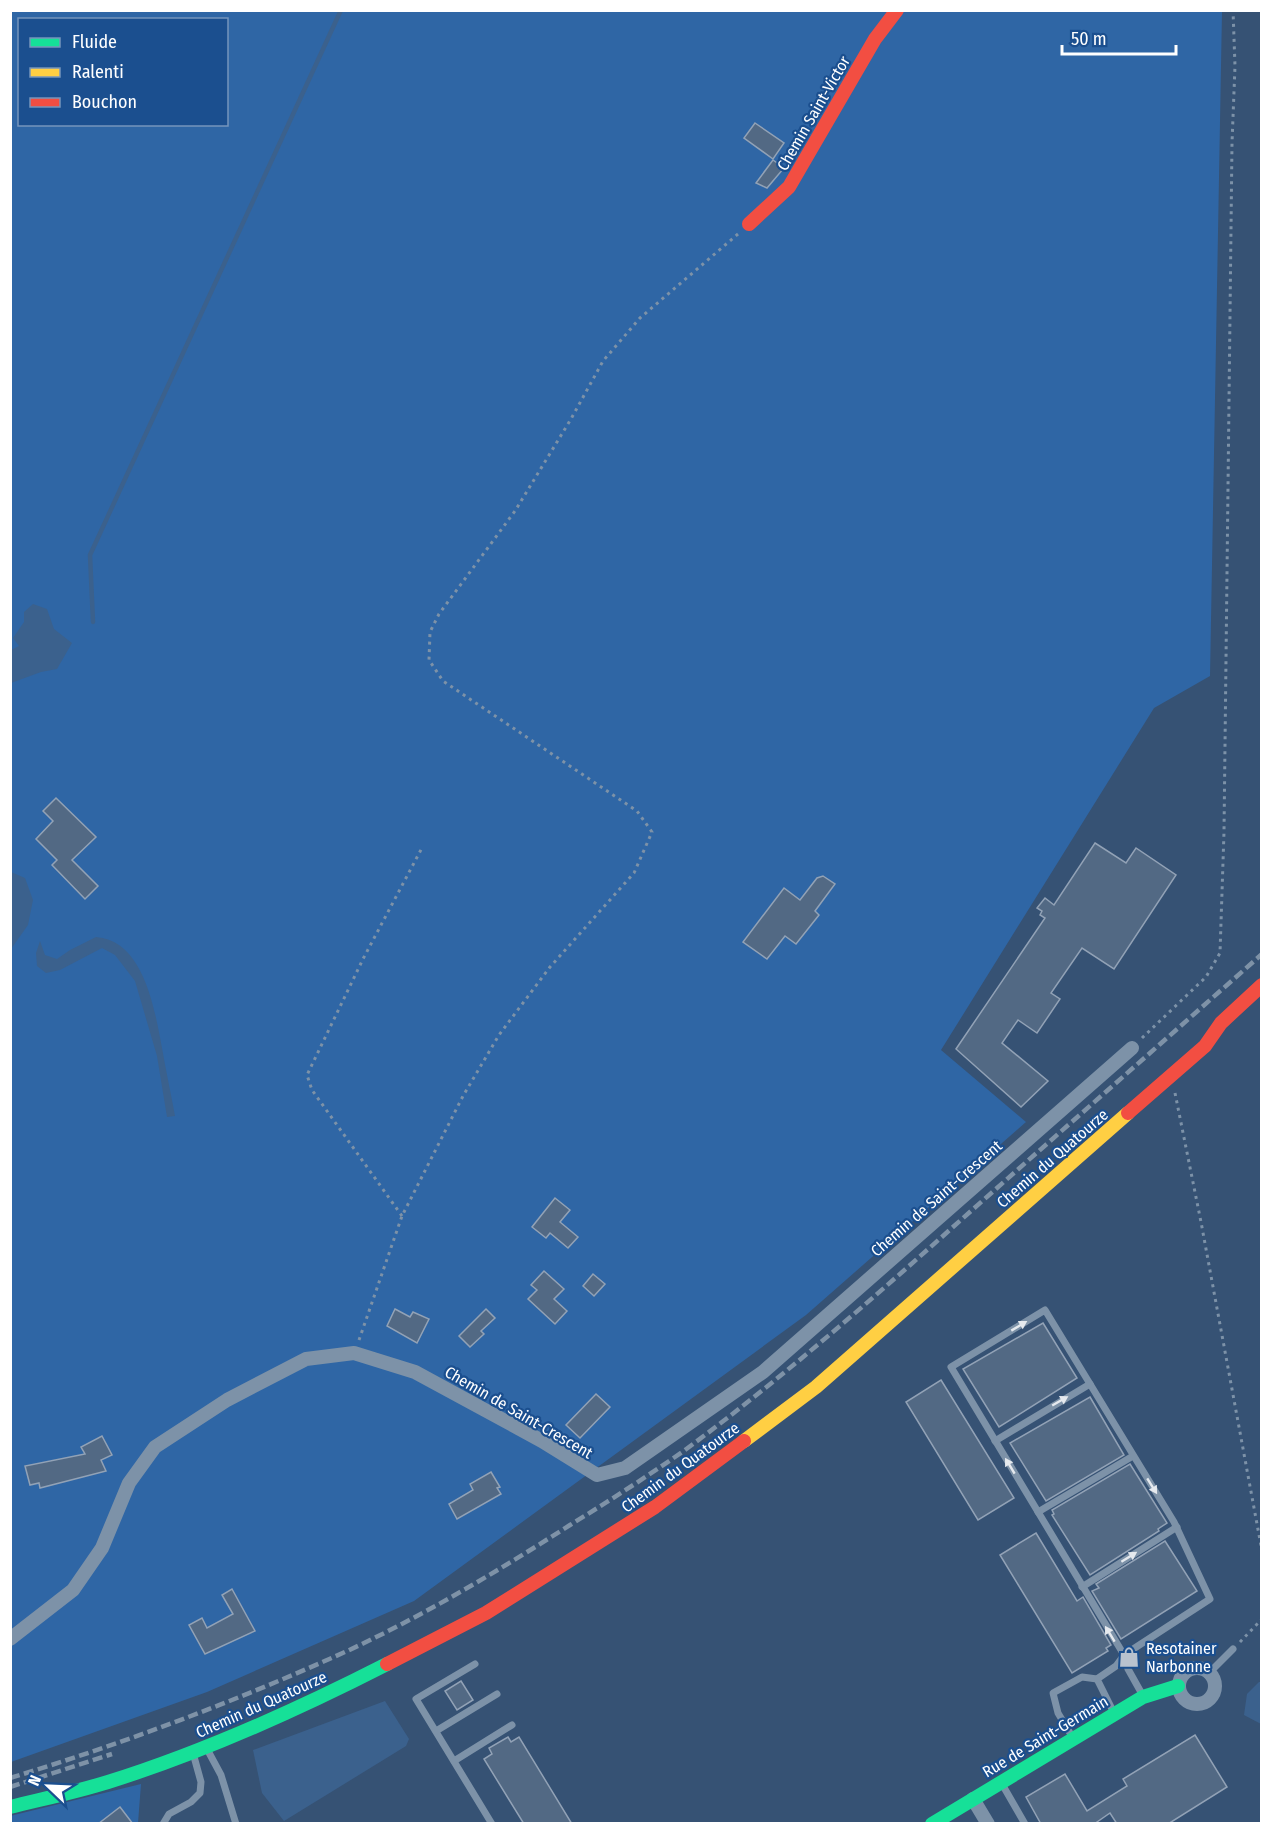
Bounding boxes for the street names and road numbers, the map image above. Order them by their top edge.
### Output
street label: Chemin Saint-Victor [773,52,854,174]
street label: Chemin du Quatourze [993,1105,1112,1212]
street label: Chemin de Saint-Crescent [867,1136,1006,1261]
street label: Chemin de Saint-Crescent [441,1362,597,1463]
street label: Chemin du Quatourze [618,1418,743,1517]
street label: Chemin du Quatourze [193,1667,330,1742]
street label: Rue de Saint-Germain [979,1691,1111,1781]

